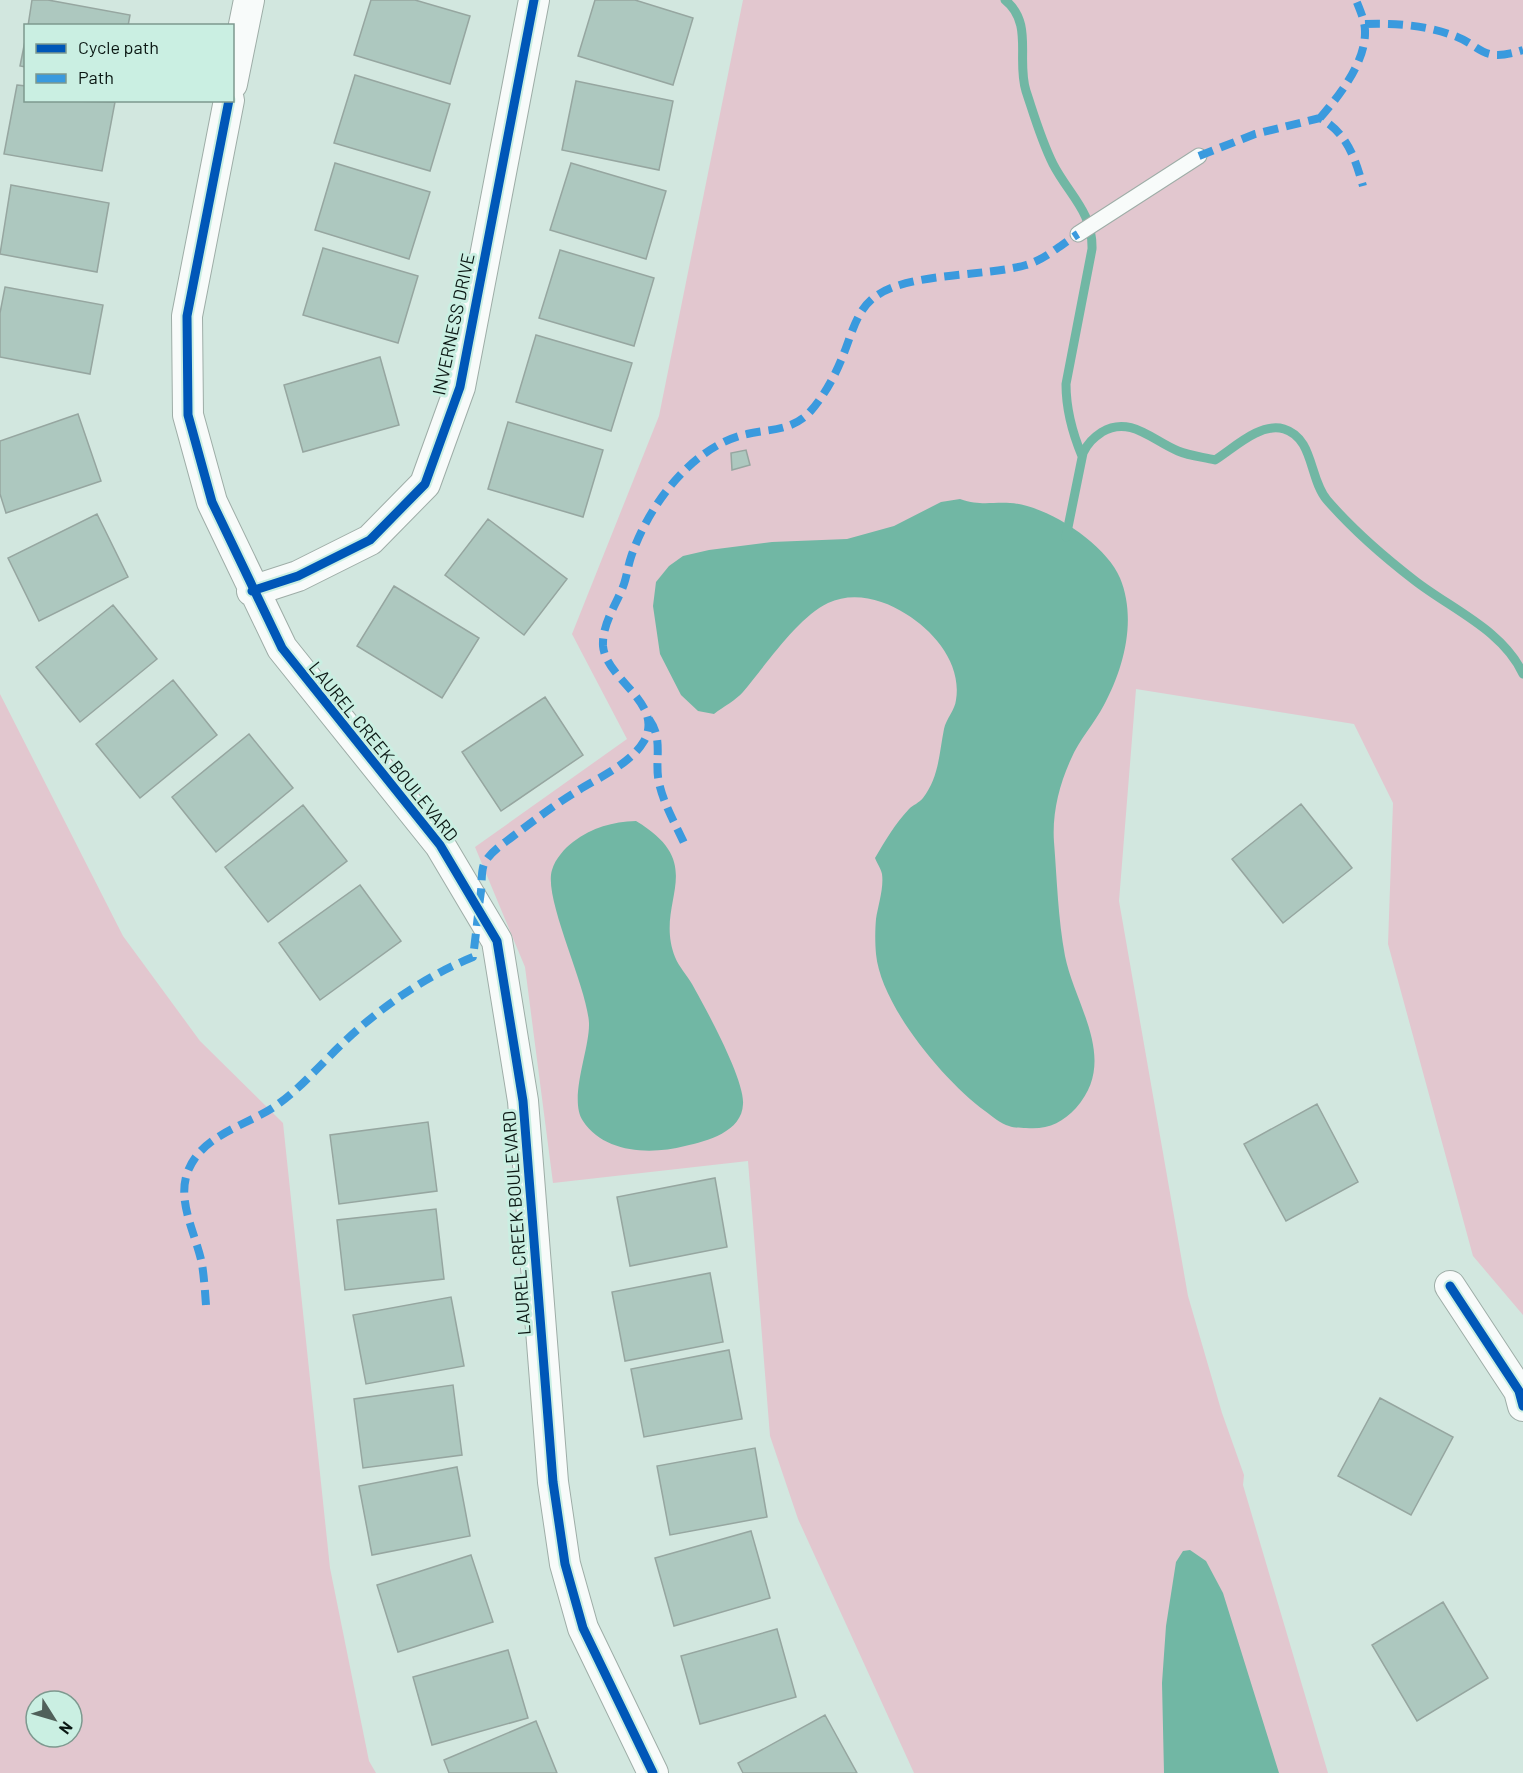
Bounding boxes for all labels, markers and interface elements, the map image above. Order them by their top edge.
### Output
legend [24,24,234,102]
text: Cycle path [78,36,159,58]
text: Path [78,66,114,88]
street label: INVERNESS DRIVE [427,251,479,397]
street label: LAUREL CREEK BOULEVARD [305,657,463,845]
street label: LAUREL CREEK BOULEVARD [497,1110,535,1336]
north arrow [24,1689,84,1749]
text: N [56,1718,77,1738]

